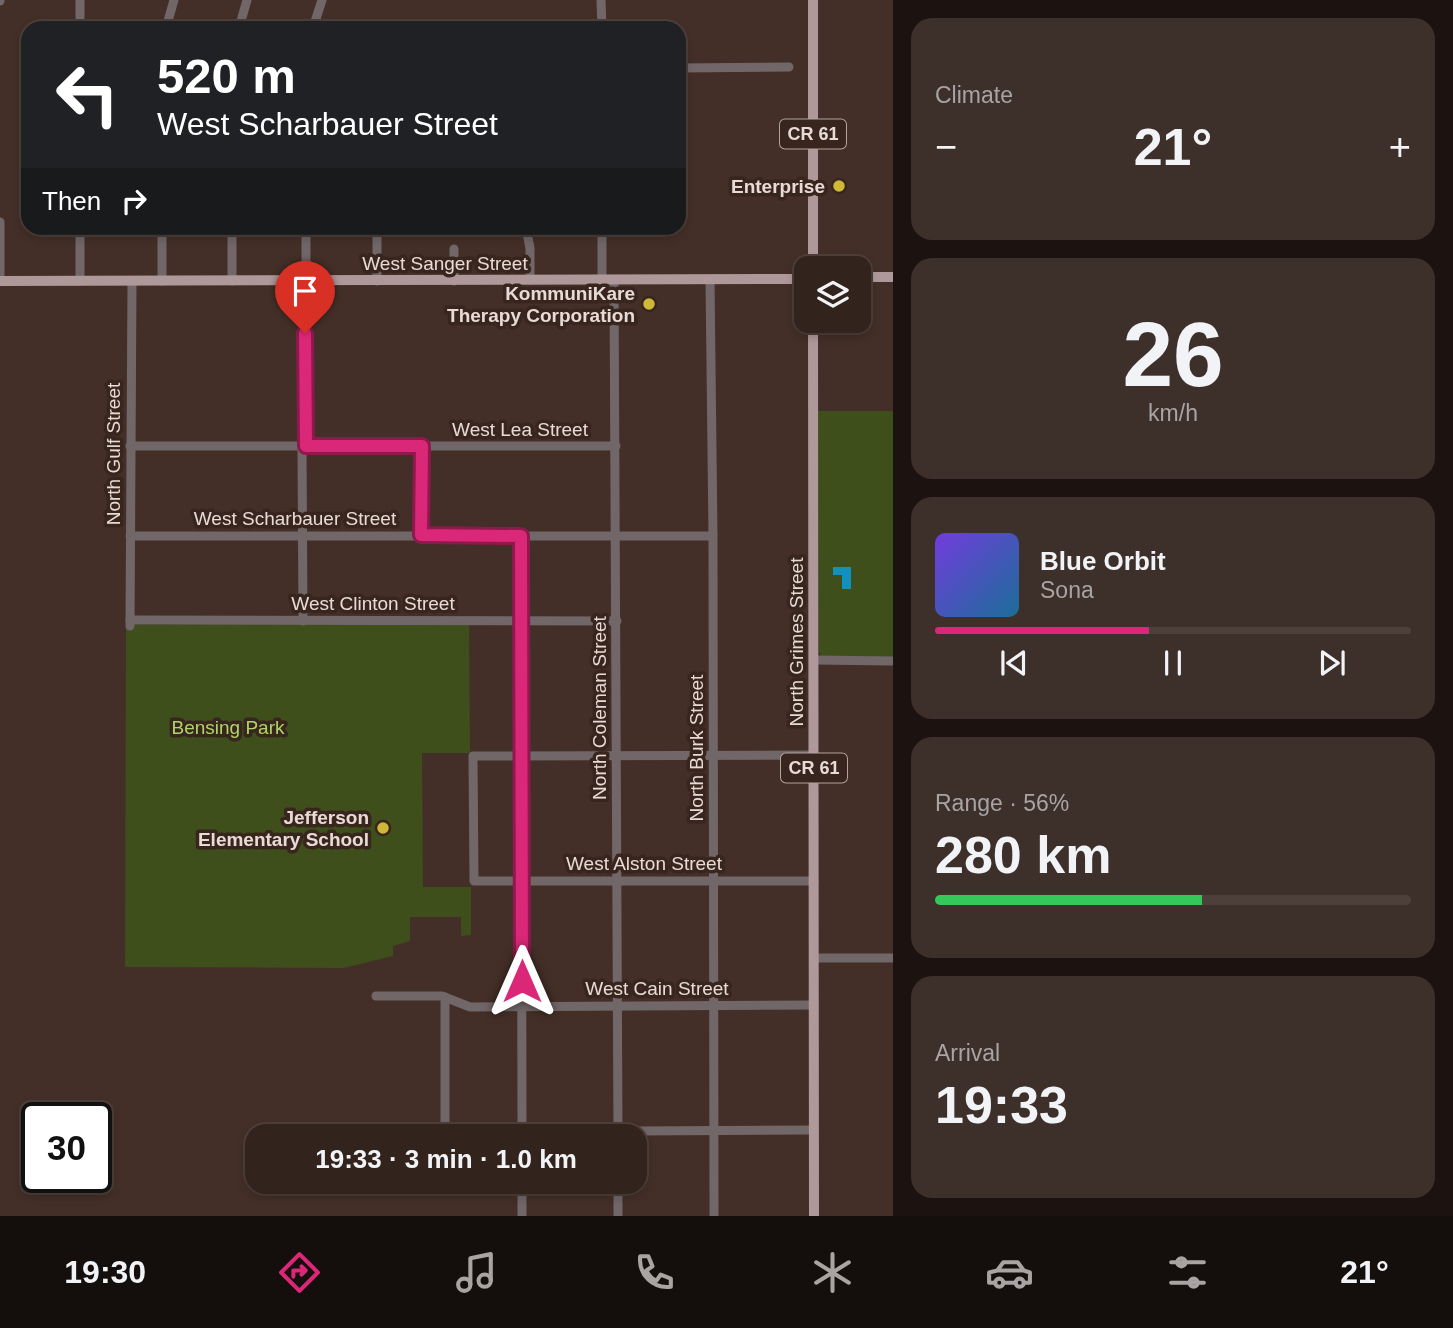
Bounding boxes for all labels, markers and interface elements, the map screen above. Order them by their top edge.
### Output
icon: left [42,49,133,140]
text: 520 m [157,49,296,103]
text: Climate [935,82,1013,108]
text: West Scharbauer Street [157,106,498,142]
text: 21° [1134,118,1212,176]
road number: CR 61 [780,119,846,148]
text: − [935,126,957,168]
text: + [1389,126,1411,168]
place label: Enterprise [731,176,825,197]
marker: Enterprise [831,178,847,194]
icon: right [115,182,153,220]
text: Then [42,186,101,216]
street label: West Sanger Street [362,253,528,274]
map controls [794,256,871,333]
button: layers [794,256,871,333]
pin [275,261,335,333]
icon: arrive [286,272,324,310]
place label: KommuniKare Therapy Corporation [447,283,635,326]
marker: KommuniKare Therapy Corporation [641,296,657,312]
text: 26 [1122,304,1224,405]
street label: North Gulf Street [103,382,124,525]
text: km/h [1148,400,1198,426]
street label: West Lea Street [452,419,589,440]
street label: West Scharbauer Street [194,508,397,529]
text: Blue Orbit [1040,546,1166,576]
street label: North Grimes Street [786,557,807,726]
text: Sona [1040,577,1094,603]
street label: West Clinton Street [291,593,455,614]
street label: North Coleman Street [589,615,610,800]
icon: previous [995,644,1033,682]
icon: pause [1154,644,1192,682]
icon: next [1313,644,1351,682]
street label: North Burk Street [686,674,707,821]
park label: Bensing Park [171,717,285,738]
road number: CR 61 [781,754,847,782]
text: Range · 56% [935,790,1069,816]
place label: Jefferson Elementary School [198,807,369,850]
marker: Jefferson Elementary School [375,820,391,836]
text: 280 km [935,826,1111,884]
street label: West Alston Street [566,853,723,874]
position arrow [485,944,559,1018]
street label: West Cain Street [585,978,729,999]
text: Arrival [935,1040,1000,1066]
text: 19:33 [935,1076,1068,1134]
speed limit sign: 30 [21,1102,112,1193]
text: 19:33 · 3 min · 1.0 km [315,1144,577,1174]
icon: directions [275,1248,324,1297]
icon: music [452,1248,501,1297]
icon: phone [630,1248,679,1297]
icon: climate [808,1248,857,1297]
icon: car [985,1248,1034,1297]
icon: filters [1163,1248,1212,1297]
text: 19:30 [64,1254,146,1290]
text: 21° [1340,1254,1389,1290]

